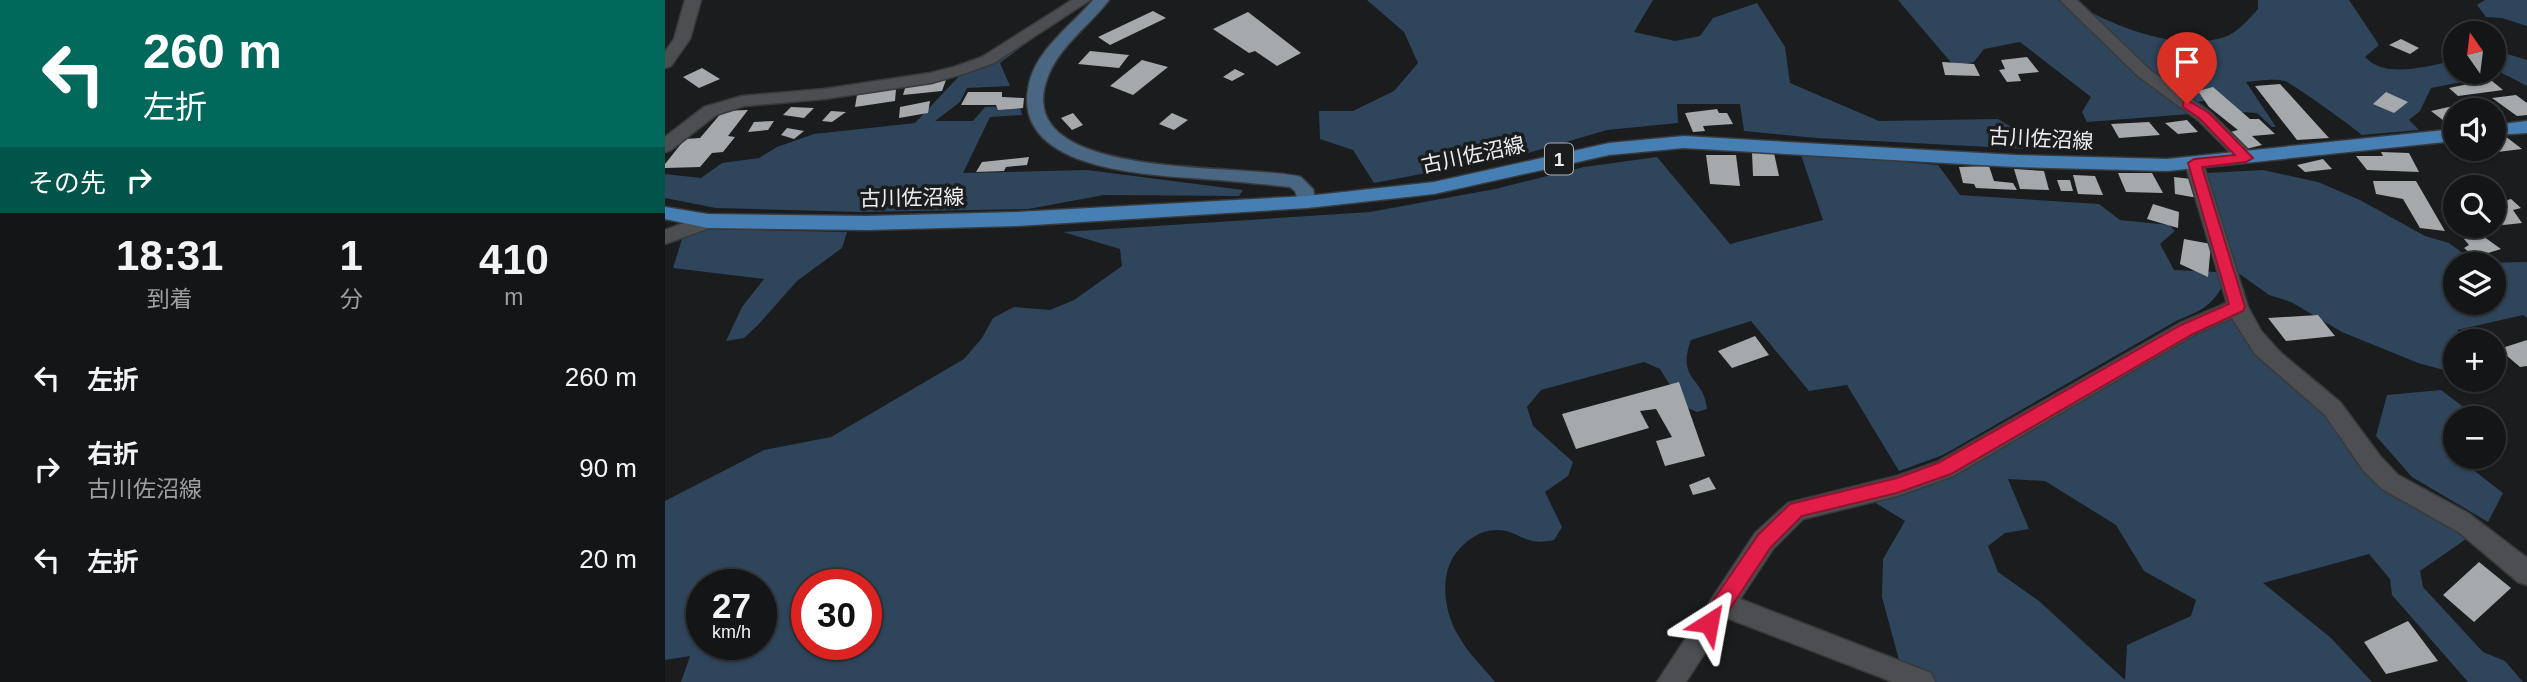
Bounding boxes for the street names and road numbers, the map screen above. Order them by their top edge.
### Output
street label: 古川佐沼線 [1988,124,2094,153]
street label: 古川佐沼線 [1419,132,1527,177]
road number: 1 [1545,144,1573,174]
street label: 古川佐沼線 [859,185,965,210]

